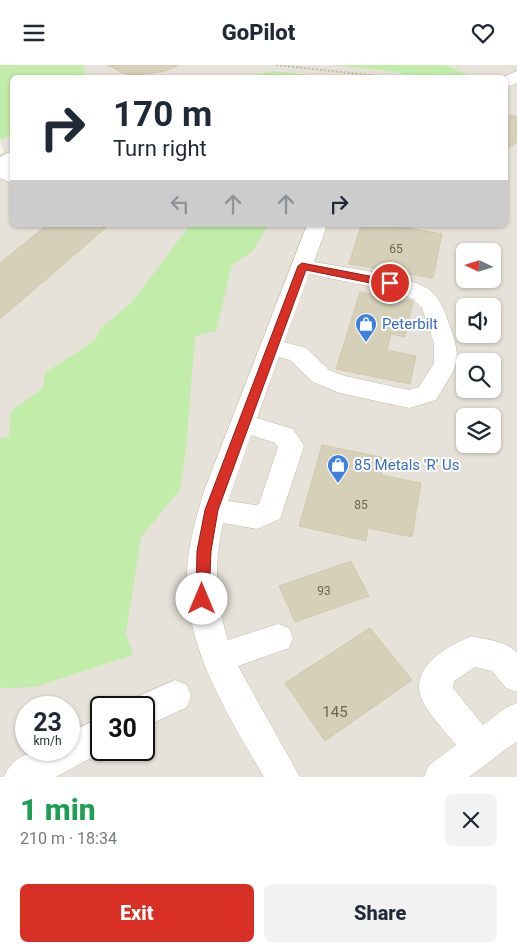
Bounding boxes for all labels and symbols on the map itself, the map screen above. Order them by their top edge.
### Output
house number: 65 [389,242,403,256]
north arrow [456,243,501,287]
pin [369,262,411,304]
shop icon: Peterbilt [354,312,378,343]
place label: Peterbilt [382,315,438,333]
shop icon: 85 Metals 'R' Us [326,453,350,484]
place label: 85 Metals 'R' Us [354,456,459,474]
house number: 85 [354,498,368,512]
position arrow [175,572,227,624]
house number: 93 [317,584,331,598]
speed limit sign: 30 [90,696,155,761]
house number: 145 [322,703,348,721]

